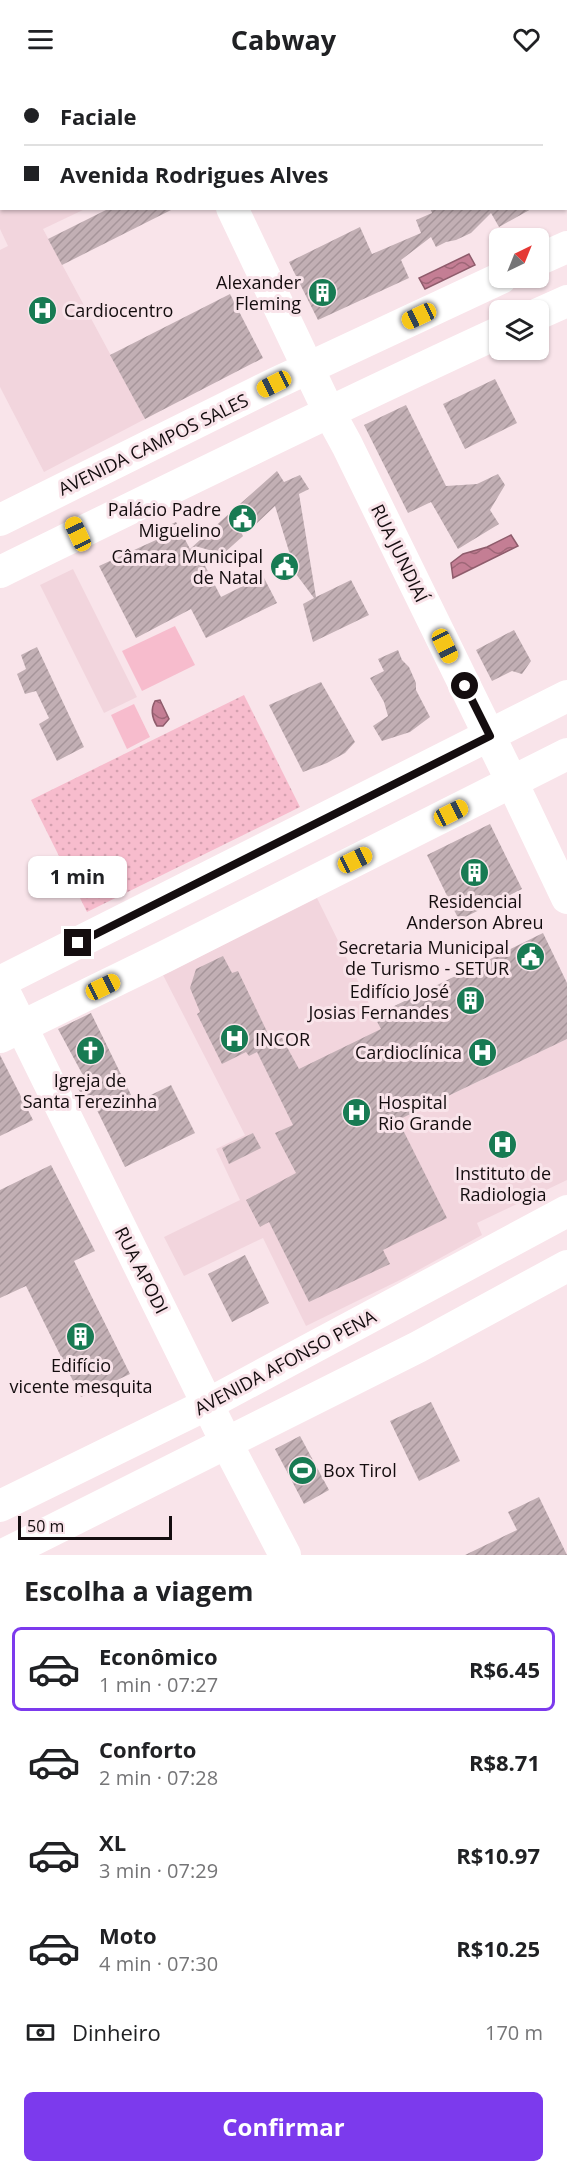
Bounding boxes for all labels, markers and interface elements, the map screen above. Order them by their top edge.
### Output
text: Cabway [231,21,336,58]
icon: menu [24,23,57,56]
icon: heart [510,23,543,56]
text: Faciale [60,101,136,131]
text: Avenida Rodrigues Alves [60,159,328,189]
north arrow [489,228,549,288]
map controls [489,228,549,360]
place label: Alexander Fleming [216,270,302,315]
building icon: Alexander Fleming [306,276,338,308]
hospital icon: Cardiocentro [27,294,59,326]
place label: Cardiocentro [64,298,173,322]
car [399,300,439,332]
button: layers [489,300,549,360]
car [254,368,294,400]
street label: AVENIDA CAMPOS SALES [54,387,252,501]
place label: Palácio Padre Miguelino [108,497,221,542]
street label: RUA JUNDIAÍ [366,500,435,607]
public building icon: Palácio Padre Miguelino [226,503,258,535]
car [62,514,94,554]
place label: Câmara Municipal de Natal [111,544,263,589]
public building icon: Câmara Municipal de Natal [268,550,300,582]
car [429,626,461,666]
route start [451,672,478,699]
car [431,797,471,829]
car [335,844,375,876]
callout: 1 min [28,856,128,898]
building icon: Residencial Anderson Abreu [459,856,491,888]
text: 1 min [50,863,105,890]
place label: Residencial Anderson Abreu [407,889,543,934]
route end [64,929,91,956]
place label: Secretaria Municipal de Turismo - SETUR [338,935,509,980]
public building icon: Secretaria Municipal de Turismo - SETUR [514,941,546,973]
car [83,971,123,1003]
place label: Edifício José Josias Fernandes [306,979,449,1024]
building icon: Edifício José Josias Fernandes [454,985,486,1017]
hospital icon: INCOR [218,1023,250,1055]
place label: INCOR [255,1027,310,1051]
church icon: Igreja de Santa Terezinha [74,1035,106,1067]
hospital icon: Cardioclínica [467,1036,499,1068]
place label: Cardioclínica [355,1040,462,1064]
place label: Igreja de Santa Terezinha [23,1068,157,1113]
place label: Hospital Rio Grande [378,1090,472,1135]
hospital icon: Hospital Rio Grande [341,1096,373,1128]
hospital icon: Instituto de Radiologia [487,1128,519,1160]
place label: Instituto de Radiologia [455,1161,551,1206]
street label: RUA APODI [110,1222,174,1318]
street label: AVENIDA AFONSO PENA [190,1304,381,1420]
building icon: Edifício vicente mesquita [65,1320,97,1352]
place label: Edifício vicente mesquita [10,1353,152,1398]
sports icon: Box Tirol [286,1454,318,1486]
place label: Box Tirol [323,1458,397,1482]
scale bar [18,1513,172,1540]
text: 50 m [27,1515,64,1537]
text: Escolha a viagem [24,1572,253,1609]
text: Econômico [99,1641,218,1671]
icon: car [27,1642,81,1696]
text: R$6.45 [469,1654,540,1684]
text: 1 min · 07:27 [99,1671,218,1698]
text: Conforto [99,1734,196,1764]
icon: car [27,1735,81,1789]
text: R$8.71 [469,1747,540,1777]
text: 2 min · 07:28 [99,1764,218,1791]
text: XL [99,1827,126,1857]
icon: car [27,1828,81,1882]
text: R$10.97 [456,1840,540,1870]
text: 3 min · 07:29 [99,1857,218,1884]
text: Moto [99,1920,157,1950]
icon: car [27,1921,81,1975]
text: R$10.25 [456,1933,540,1963]
text: 4 min · 07:30 [99,1950,218,1977]
icon: cash [24,2016,57,2049]
text: Dinheiro [72,2017,161,2047]
text: 170 m [485,2019,543,2046]
button: Confirmar [24,2092,543,2161]

